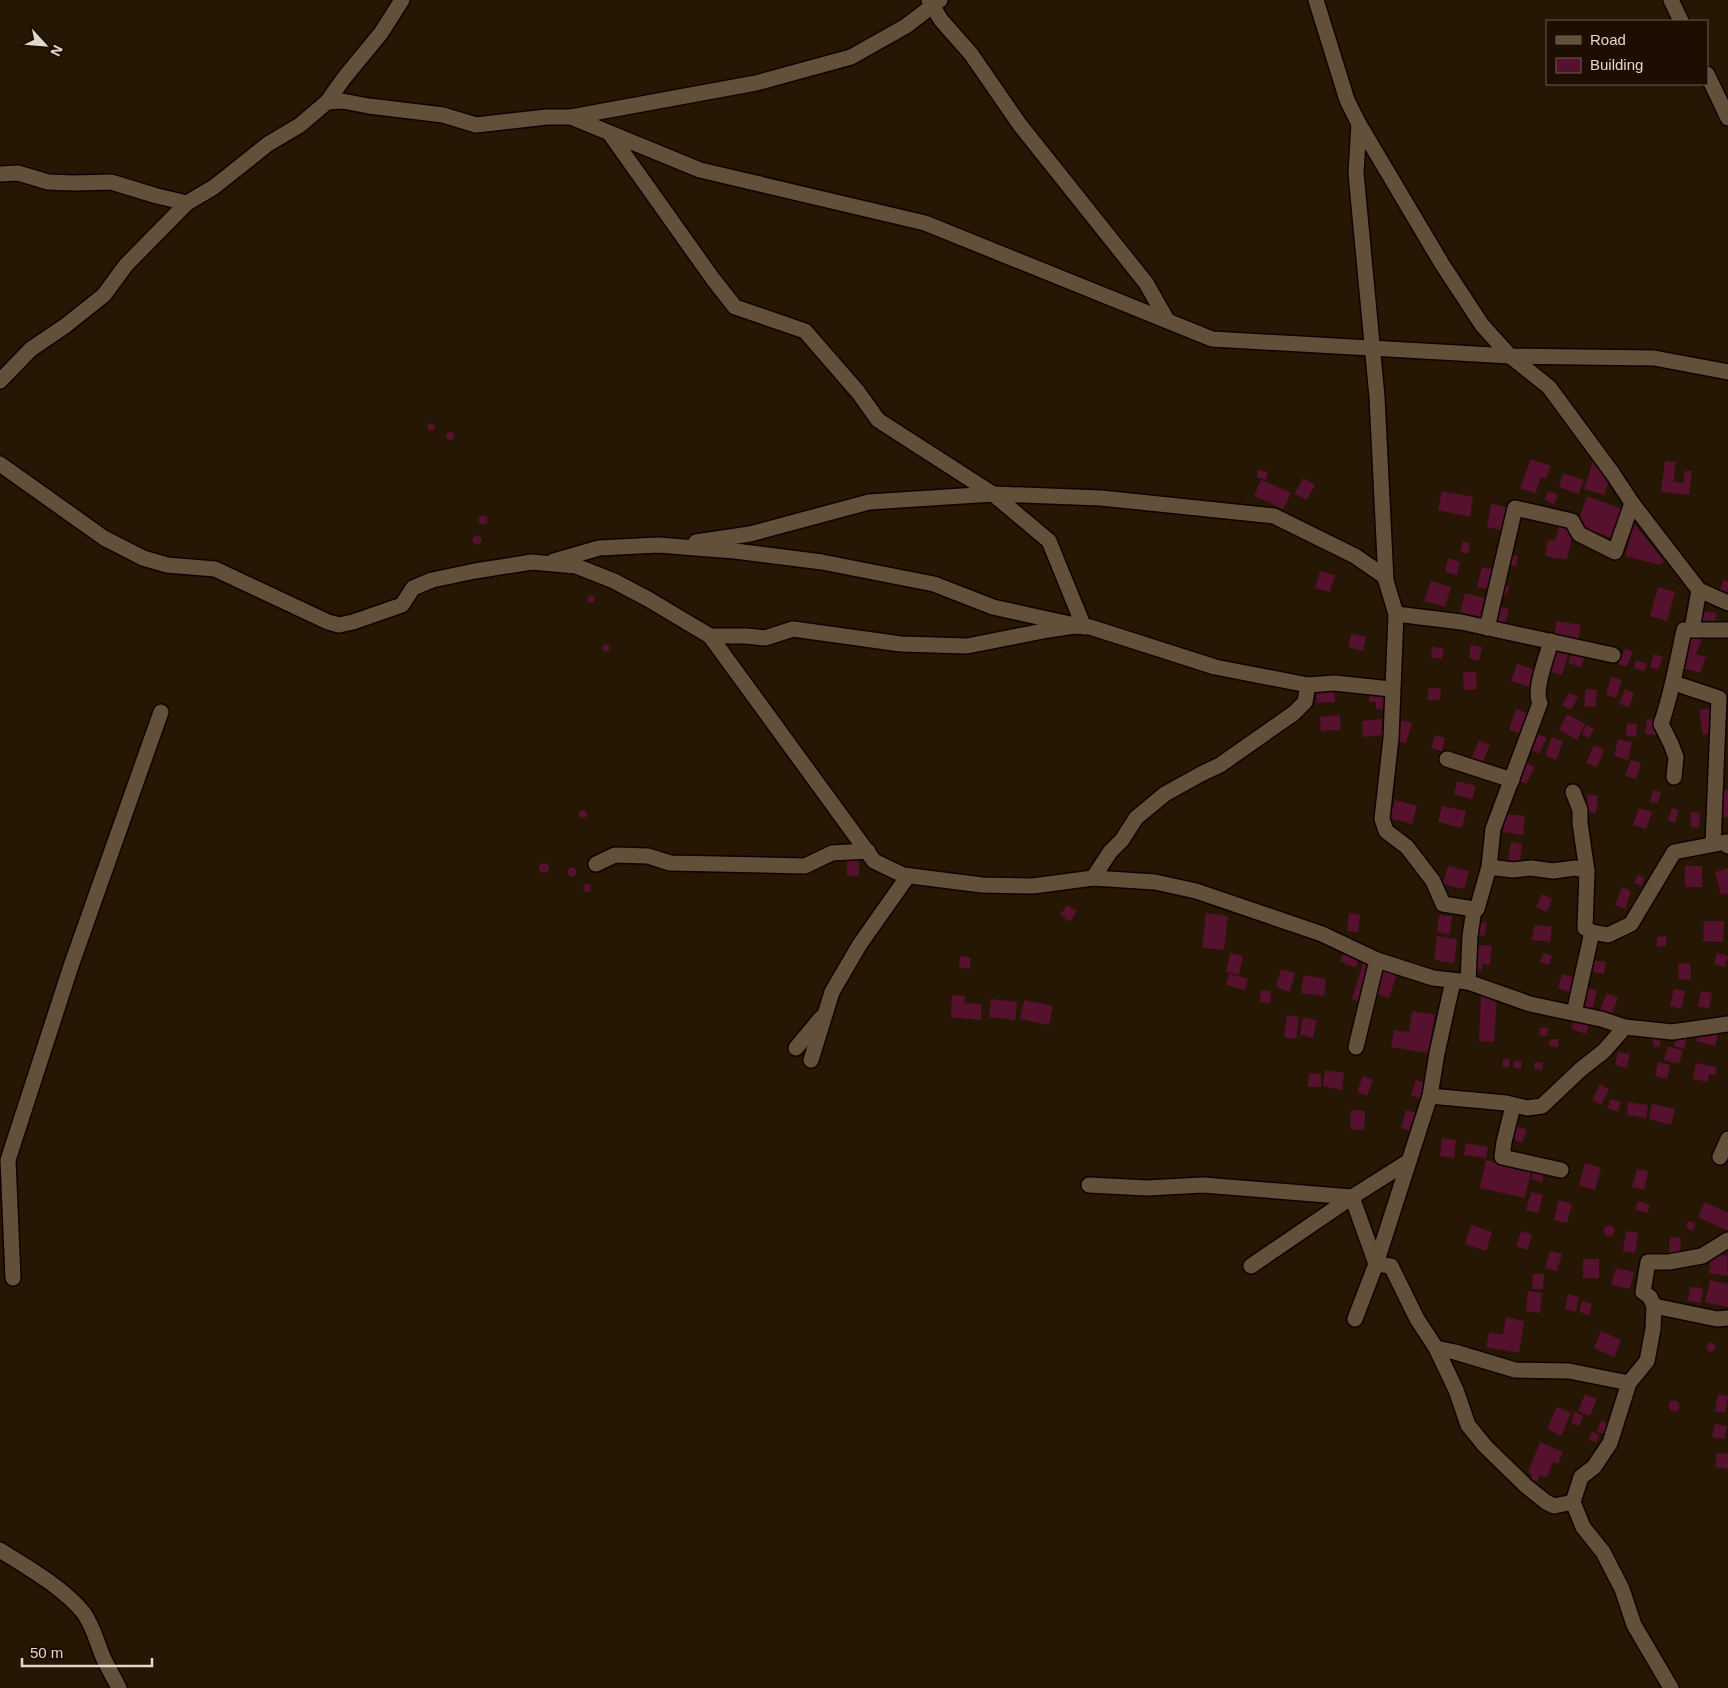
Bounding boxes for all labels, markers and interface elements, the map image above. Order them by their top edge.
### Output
north arrow [20,20,70,70]
legend [1546,20,1708,85]
text: Road [1590,31,1626,48]
text: N [47,43,66,59]
text: Building [1590,56,1643,73]
scale bar [22,1636,152,1668]
text: 50 m [30,1644,63,1661]

